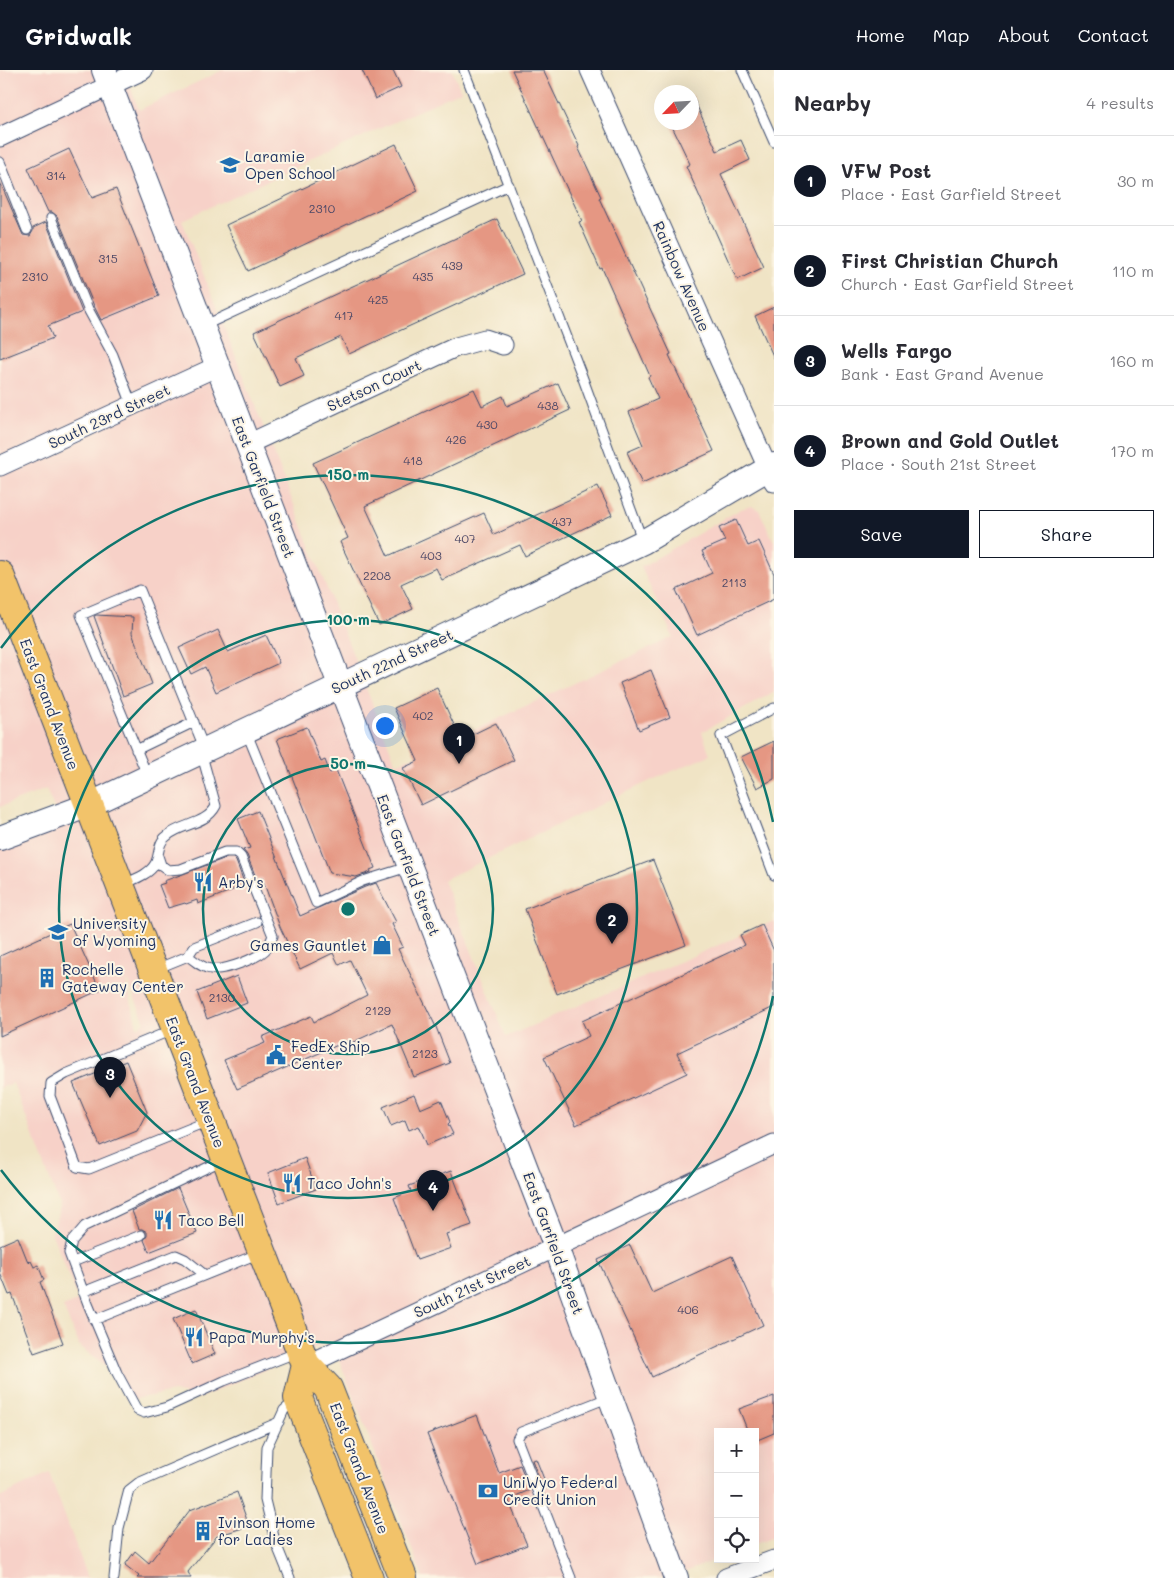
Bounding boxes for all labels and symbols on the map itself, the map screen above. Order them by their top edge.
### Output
north arrow [654,85,699,130]
place label: Laramie Open School [245,146,336,183]
school or university icon: Laramie Open School [219,154,241,176]
house number: 314 [46,167,66,183]
house number: 2310 [309,200,336,216]
street label: Rainbow Avenue [649,218,715,334]
house number: 315 [98,250,118,266]
house number: 439 [441,257,463,273]
house number: 2310 [22,268,49,284]
house number: 435 [412,268,434,284]
house number: 425 [368,291,388,307]
house number: 417 [334,307,354,323]
street label: Stetson Court [323,354,425,416]
street label: South 23rd Street [45,379,173,453]
house number: 438 [537,397,559,413]
street label: East Garfield Street [228,413,300,561]
house number: 430 [476,416,498,432]
house number: 426 [446,431,466,447]
house number: 418 [403,452,423,468]
text: 150 m [327,464,369,484]
house number: 437 [552,513,573,529]
house number: 407 [454,530,476,546]
house number: 403 [420,547,442,563]
house number: 2208 [363,567,391,583]
house number: 2113 [722,574,746,590]
text: 100 m [326,609,370,629]
street label: South 22nd Street [328,624,456,698]
street label: East Grand Avenue [16,635,84,773]
house number: 402 [412,707,434,723]
your location [372,713,398,739]
pin: 1 [443,723,475,764]
text: 50 m [330,753,366,773]
street label: East Garfield Street [373,791,445,939]
restaurant icon: Arby's [192,871,214,893]
place label: Arby's [218,872,264,892]
centre of rings [339,900,357,918]
pin: 2 [596,903,628,944]
place label: University of Wyoming [73,913,156,950]
school or university icon: University of Wyoming [47,921,69,943]
shop icon: Games Gauntlet [371,934,393,956]
place label: Games Gauntlet [250,935,367,955]
place label: Rochelle Gateway Center [62,959,184,996]
building icon: Rochelle Gateway Center [36,967,58,989]
house number: 2130 [209,989,236,1005]
house number: 2129 [365,1002,391,1018]
street label: East Grand Avenue [162,1013,230,1151]
place label: FedEx Ship Center [291,1036,370,1073]
public building icon: FedEx Ship Center [265,1044,287,1066]
house number: 2123 [412,1045,438,1061]
pin: 3 [94,1057,126,1098]
street label: East Garfield Street [519,1169,589,1317]
pin: 4 [417,1170,449,1211]
restaurant icon: Taco John's [281,1172,303,1194]
place label: Taco John's [307,1173,392,1193]
restaurant icon: Taco Bell [152,1209,174,1231]
place label: Taco Bell [178,1210,244,1230]
street label: South 21st Street [410,1250,534,1322]
house number: 406 [677,1301,699,1317]
restaurant icon: Papa Murphy's [183,1326,205,1348]
place label: Papa Murphy's [209,1327,315,1347]
street label: East Grand Avenue [326,1399,394,1537]
place label: UniWyo Federal Credit Union [503,1472,618,1509]
bank icon: UniWyo Federal Credit Union [477,1480,499,1502]
place label: Ivinson Home for Ladies [218,1512,316,1549]
building icon: Ivinson Home for Ladies [192,1520,214,1542]

